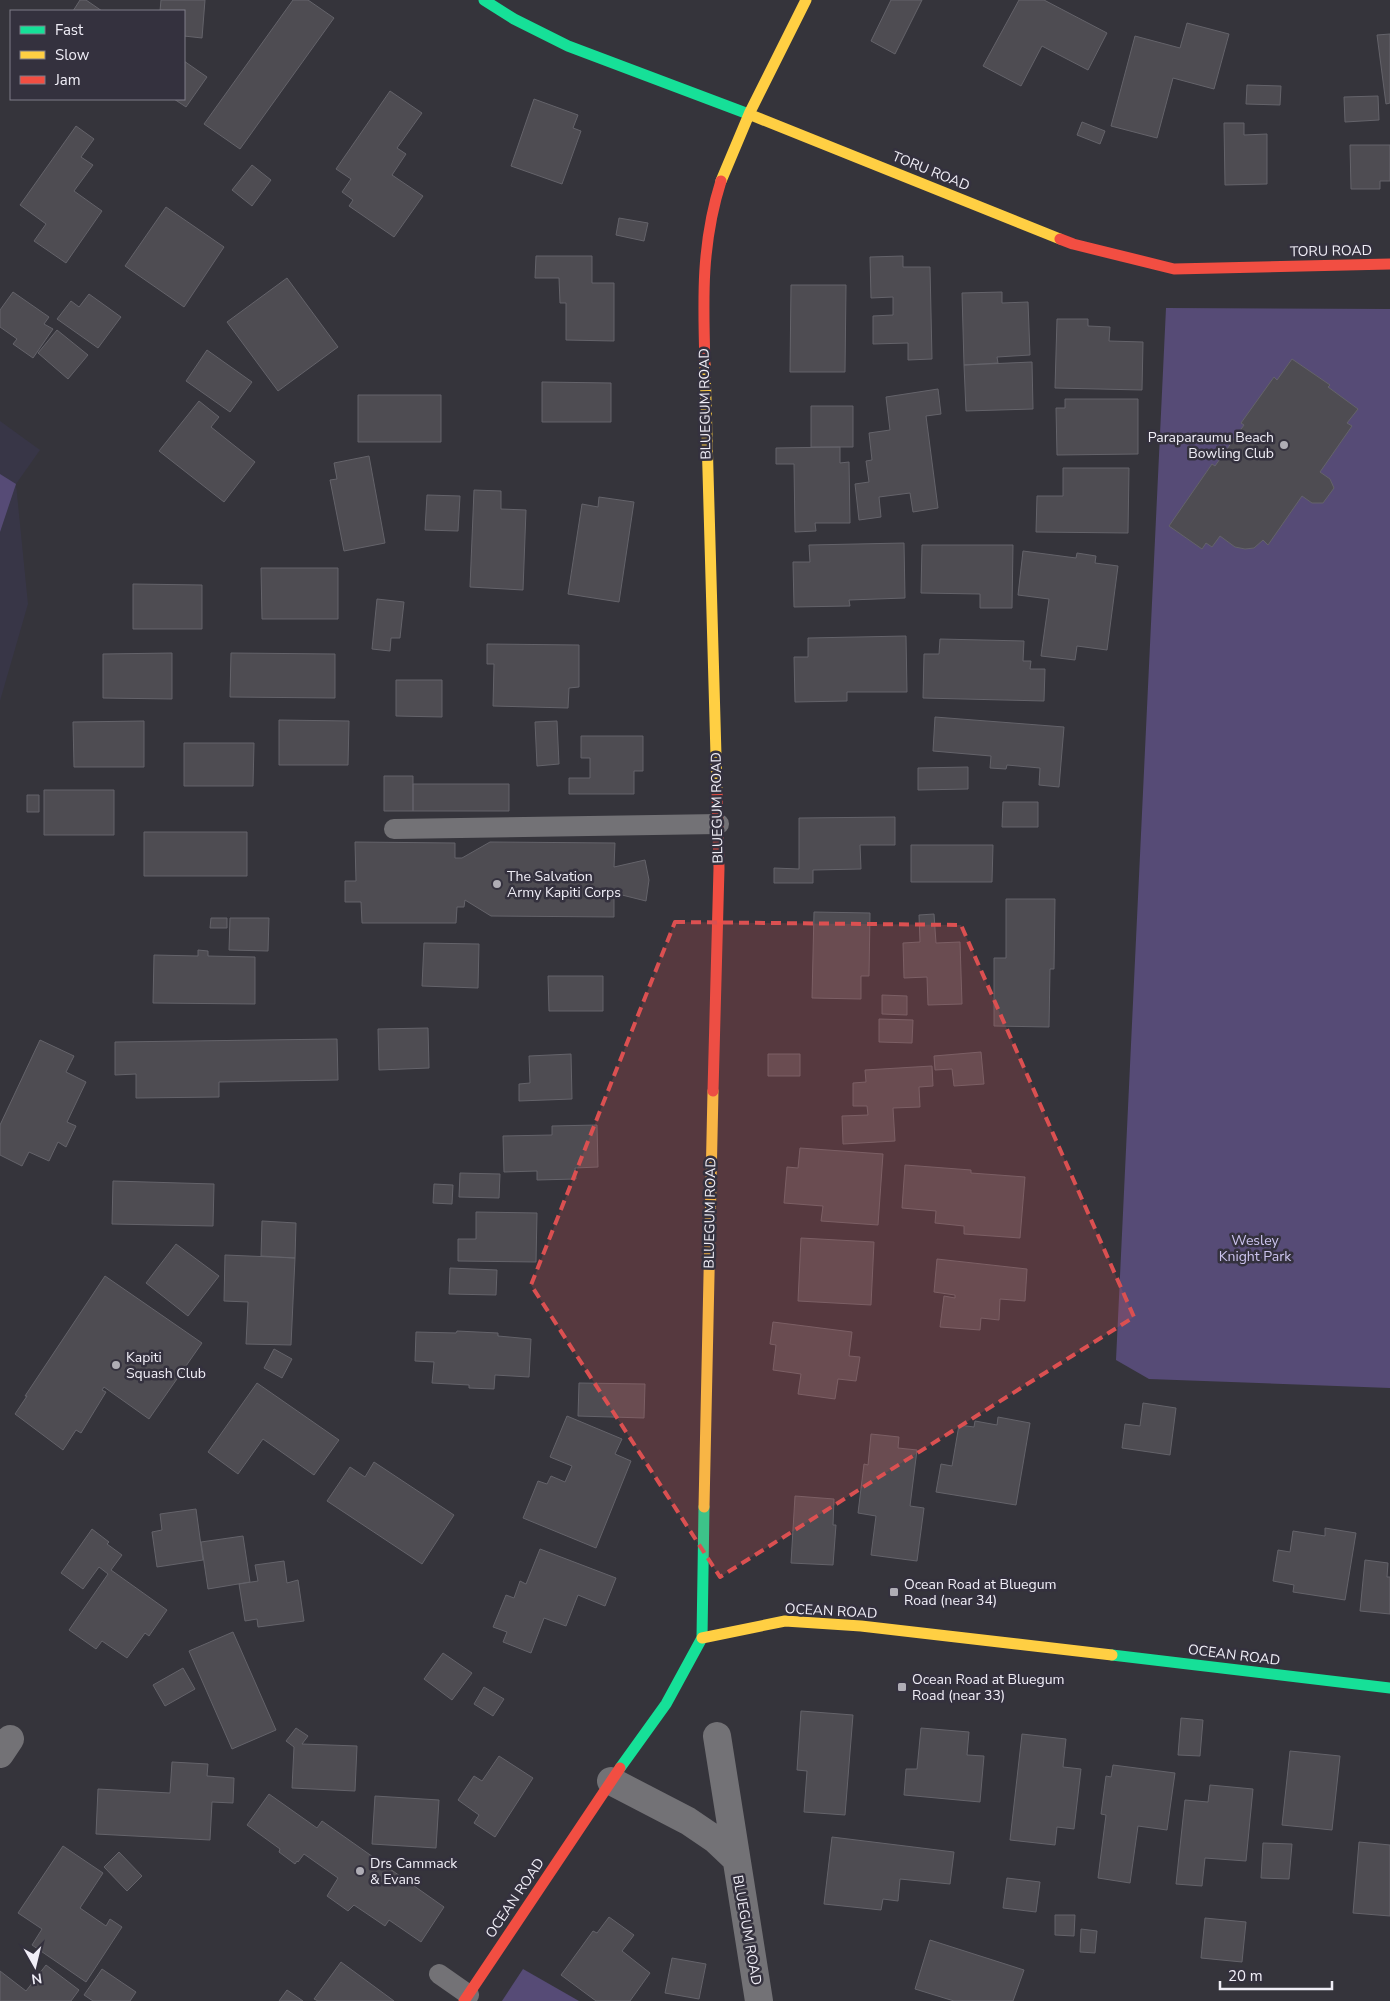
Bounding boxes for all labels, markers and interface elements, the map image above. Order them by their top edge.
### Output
legend [10,10,185,100]
text: Fast [55,20,84,40]
text: Slow [55,45,90,65]
text: Jam [54,70,81,90]
street label: TORU ROAD [889,147,973,195]
street label: TORU ROAD [1290,241,1372,261]
street label: BLUEGUM ROAD [695,348,715,460]
place label: Paraparaumu Beach Bowling Club [1148,428,1274,463]
marker: Paraparaumu Beach Bowling Club [1278,439,1290,451]
street label: BLUEGUM ROAD [707,752,727,864]
place label: The Salvation Army Kapiti Corps [507,867,621,902]
marker: The Salvation Army Kapiti Corps [491,878,503,890]
street label: BLUEGUM ROAD [700,1157,720,1269]
park label: Wesley Knight Park [1219,1231,1292,1266]
place label: Kapiti Squash Club [126,1348,206,1383]
marker: Kapiti Squash Club [110,1359,122,1371]
place label: Ocean Road at Bluegum Road (near 34) [904,1575,1057,1610]
marker: Ocean Road at Bluegum Road (near 34) [888,1586,900,1598]
street label: OCEAN ROAD [784,1599,878,1623]
street label: OCEAN ROAD [1187,1640,1281,1670]
place label: Ocean Road at Bluegum Road (near 33) [912,1670,1065,1705]
marker: Ocean Road at Bluegum Road (near 33) [896,1681,908,1693]
place label: Drs Cammack & Evans [370,1854,458,1889]
street label: OCEAN ROAD [481,1854,549,1942]
marker: Drs Cammack & Evans [354,1865,366,1877]
street label: BLUEGUM ROAD [728,1874,766,1986]
north arrow [10,1941,60,1991]
scale bar [1220,1958,1332,1990]
text: 20 m [1228,1966,1263,1986]
text: N [30,1968,43,1989]

